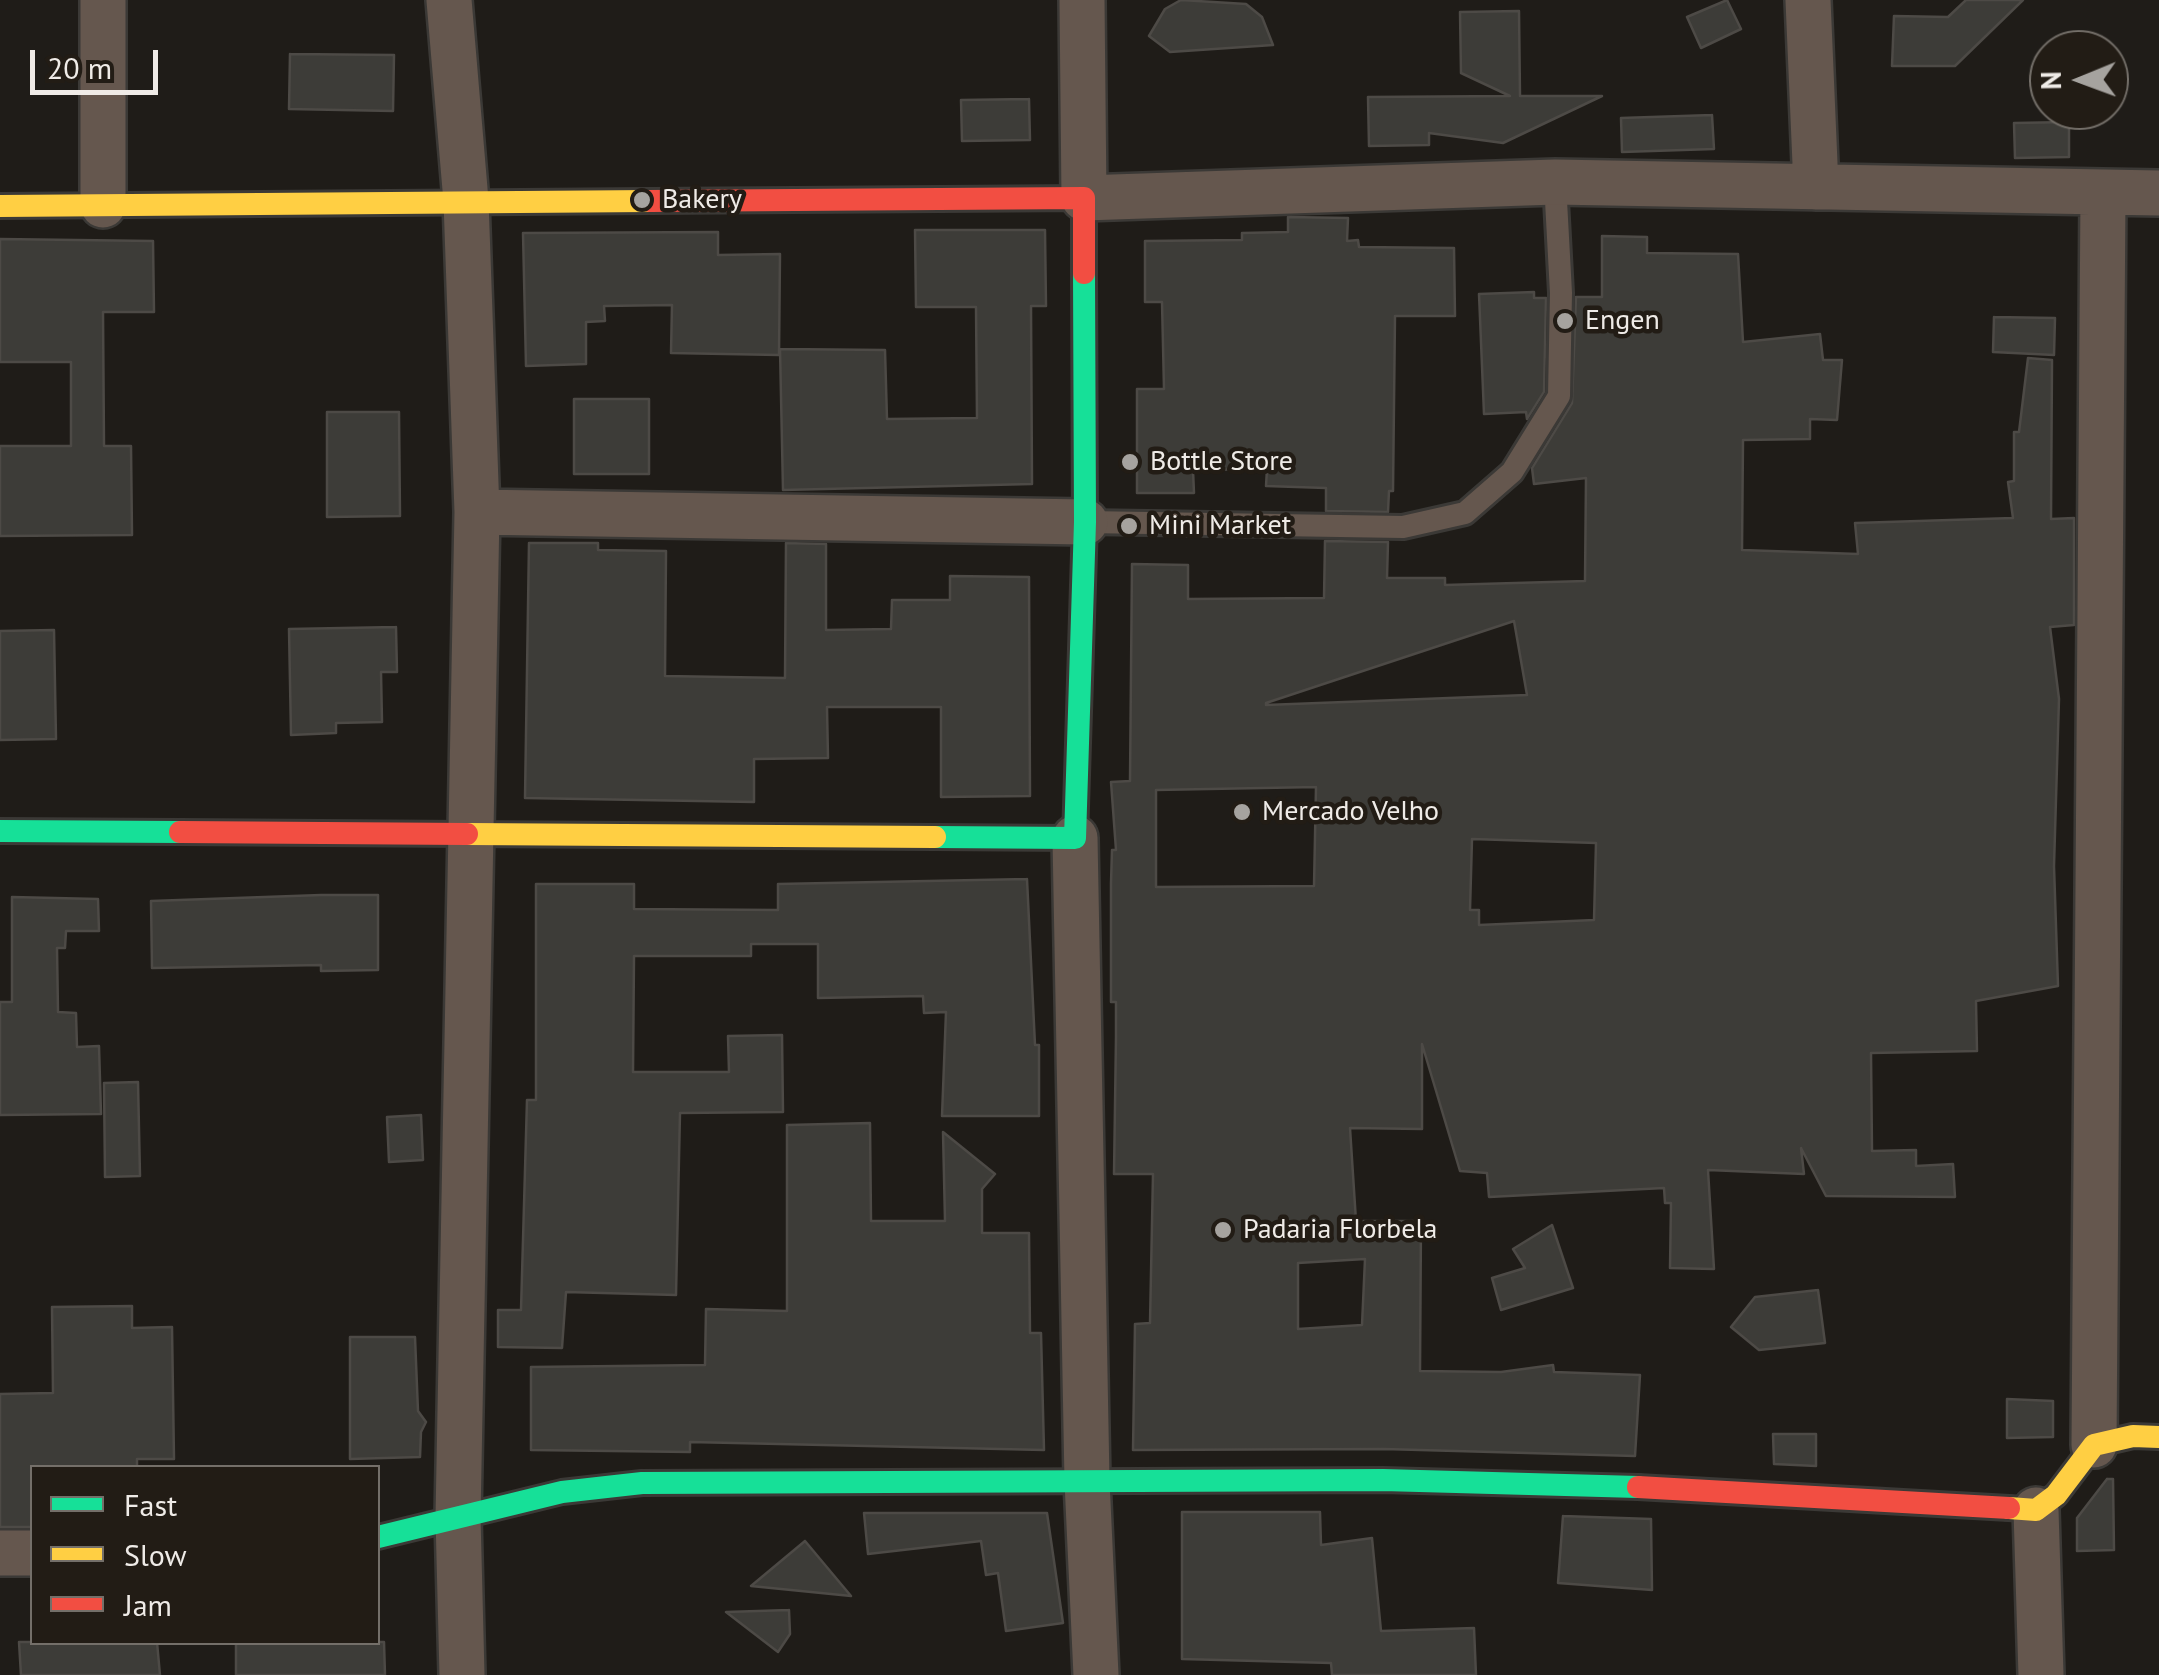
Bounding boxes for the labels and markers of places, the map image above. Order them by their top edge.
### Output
place label: Bakery [662,183,742,217]
marker: Bakery [631,189,653,211]
place label: Engen [1585,304,1660,338]
marker: Engen [1554,310,1576,332]
place label: Bottle Store [1150,445,1293,479]
marker: Bottle Store [1119,451,1141,473]
place label: Mini Market [1149,509,1291,543]
marker: Mini Market [1118,515,1140,537]
place label: Mercado Velho [1262,795,1439,829]
marker: Mercado Velho [1231,801,1253,823]
place label: Padaria Florbela [1243,1213,1437,1247]
marker: Padaria Florbela [1212,1219,1234,1241]

